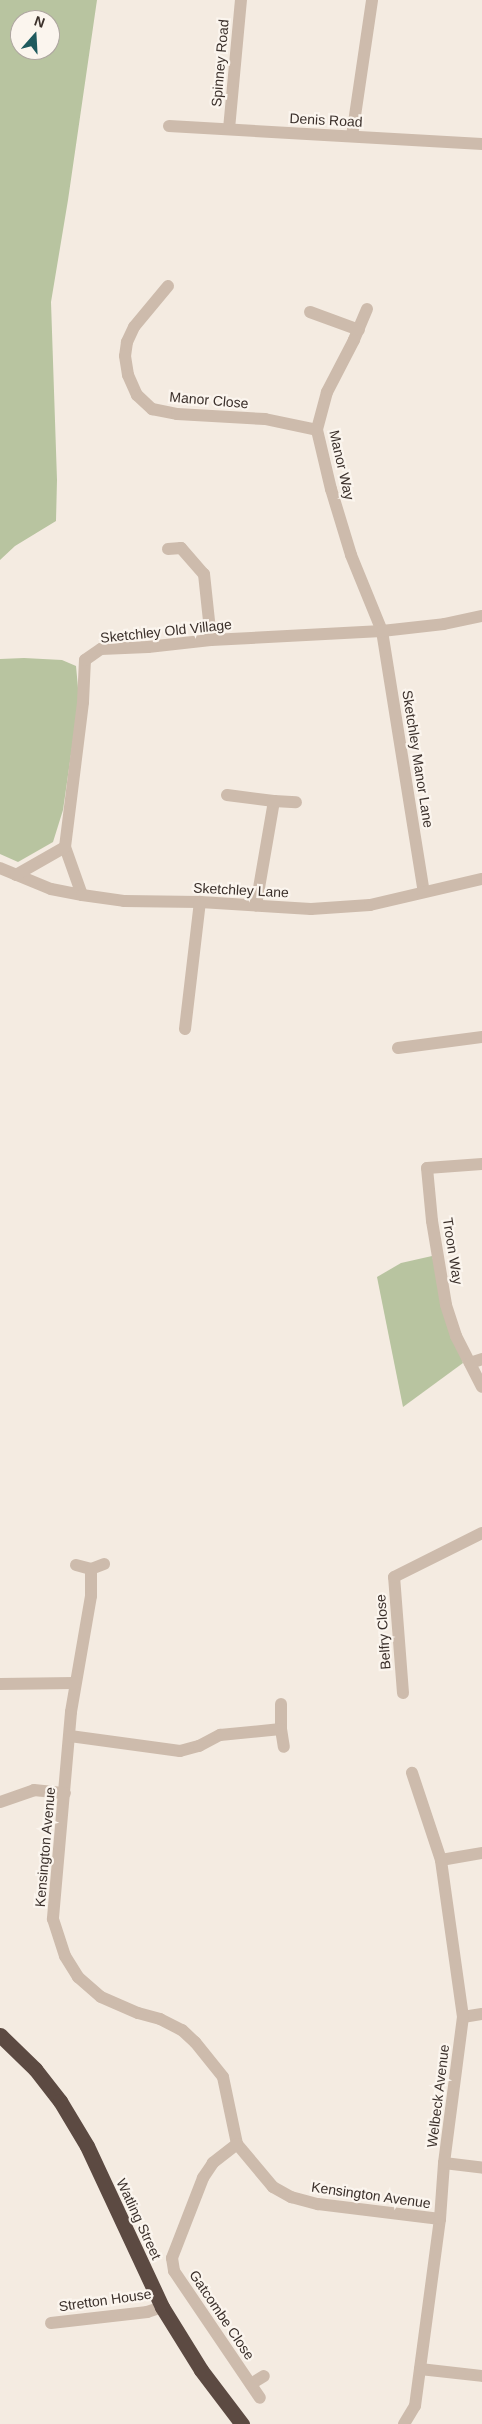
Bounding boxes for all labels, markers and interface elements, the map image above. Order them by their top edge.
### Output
north arrow [10,10,60,60]
text: N [32,13,47,31]
street label: Spinney Road [208,18,232,108]
street label: Denis Road [289,110,363,130]
street label: Manor Close [169,388,249,412]
street label: Manor Way [326,428,358,502]
street label: Sketchley Old Village [99,616,233,646]
street label: Sketchley Manor Lane [399,689,437,829]
street label: Sketchley Lane [193,879,289,901]
street label: Troon Way [439,1216,467,1286]
street label: Belfry Close [372,1594,394,1670]
street label: Kensington Avenue [31,1786,59,1908]
street label: Welbeck Avenue [423,2043,453,2149]
street label: Watling Street [113,2176,165,2262]
street label: Kensington Avenue [310,2178,432,2212]
street label: Gatcombe Close [186,2267,258,2363]
street label: Stretton House [58,2285,152,2315]

